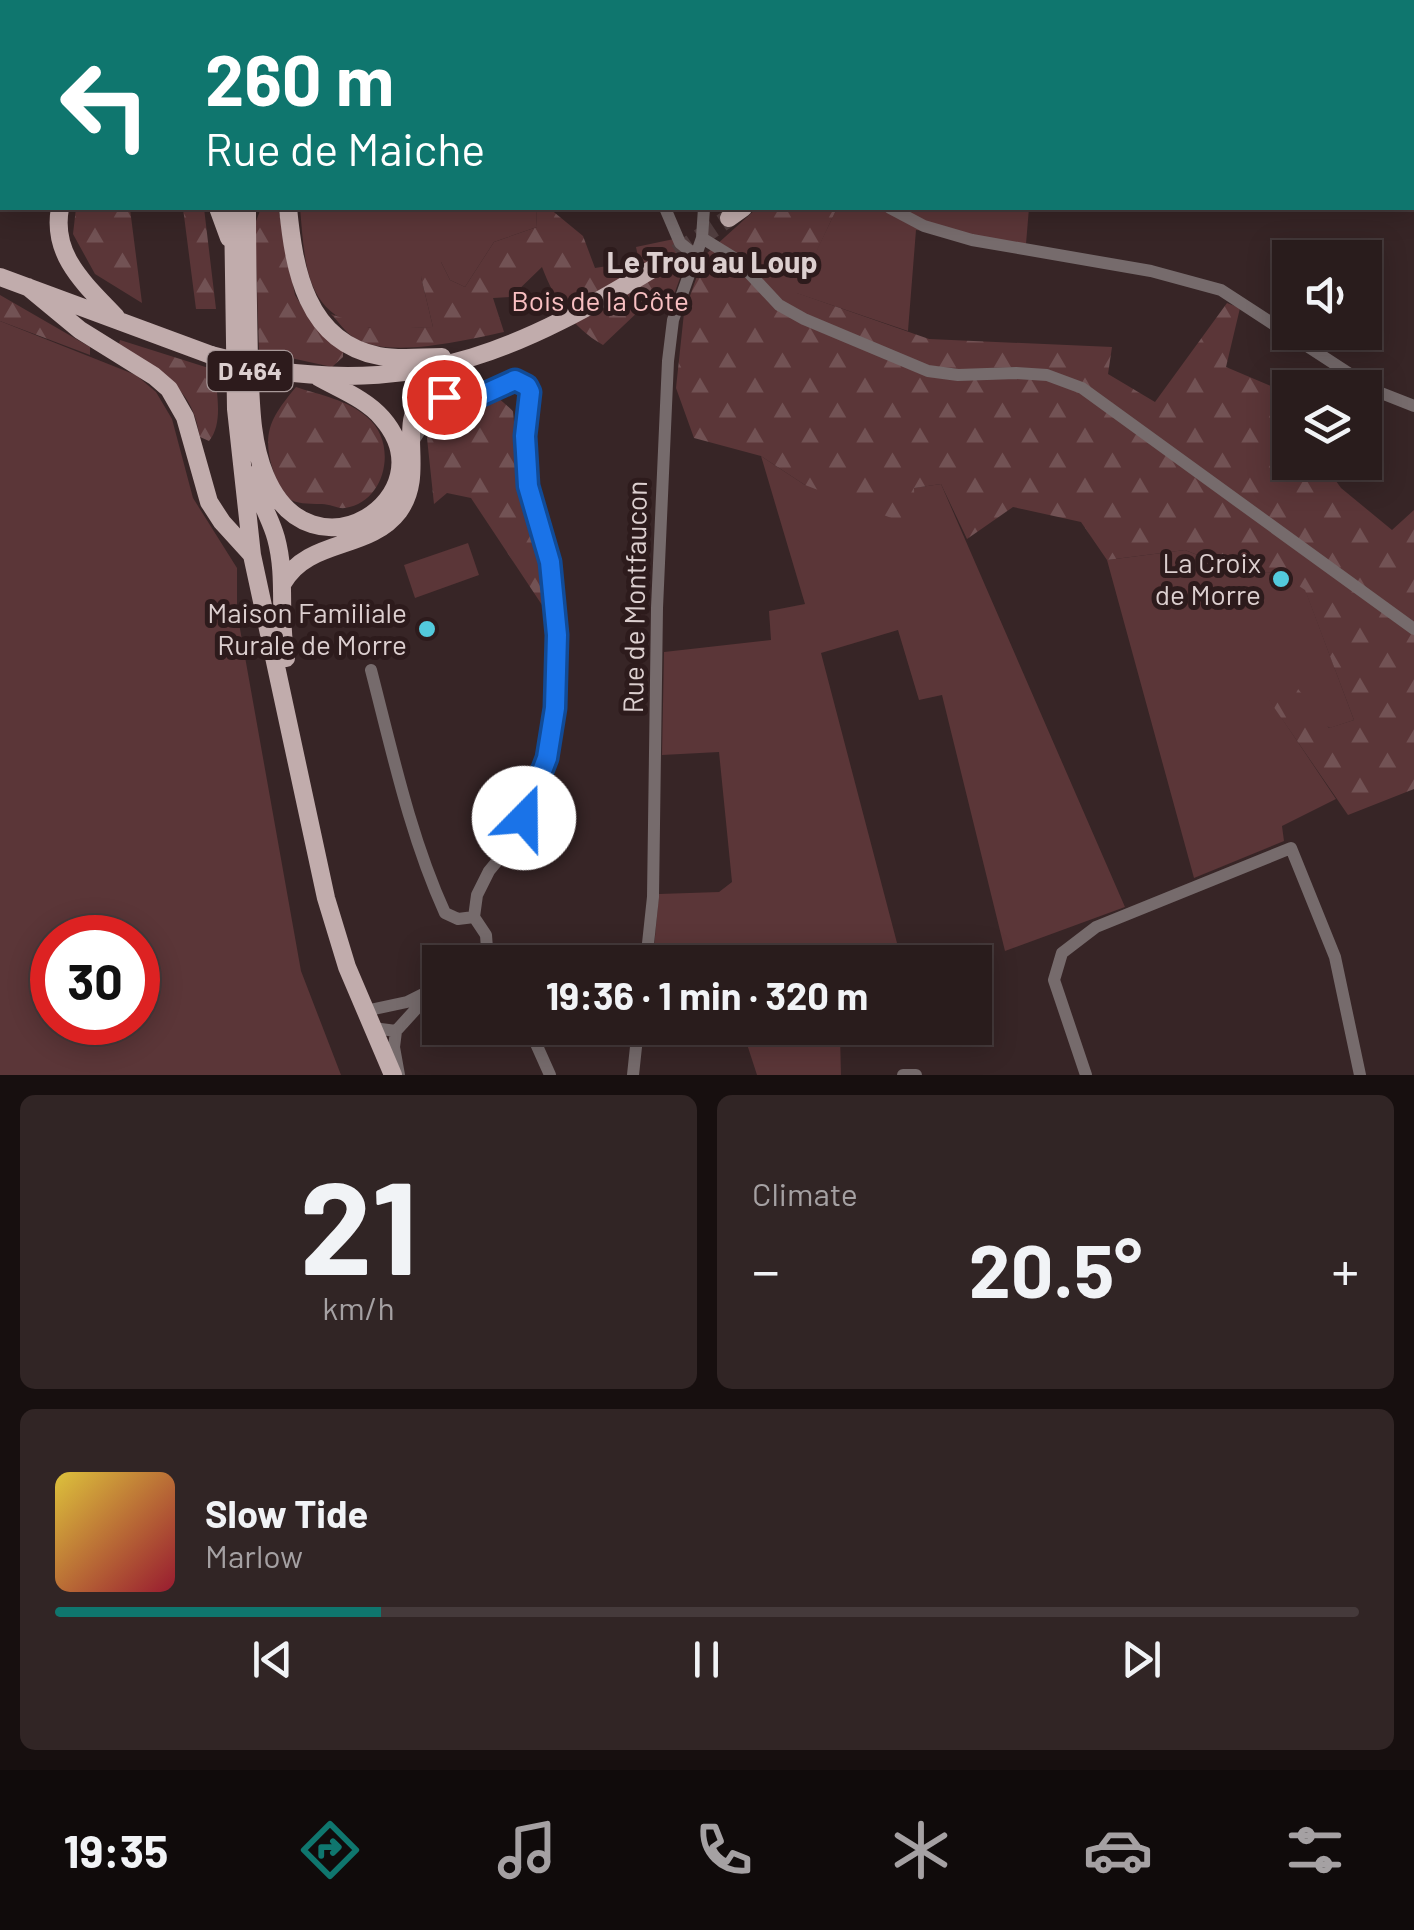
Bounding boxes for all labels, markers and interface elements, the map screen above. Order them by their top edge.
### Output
text: 260 m [205,36,394,120]
icon: left [40,40,170,170]
text: Rue de Maiche [205,121,485,175]
map controls [1272,240,1382,480]
button: sound [1272,240,1382,350]
district label: Le Trou au Loup [607,243,818,279]
park label: Bois de la Côte [511,283,689,317]
road number: D 464 [208,351,292,391]
pin [402,355,487,440]
icon: arrive [417,370,472,425]
button: layers [1272,370,1382,480]
street label: Rue de Montfaucon [615,480,653,714]
place label: La Croix de Morre [1155,545,1261,611]
marker: La Croix de Morre [1270,568,1292,590]
place label: Maison Familiale Rurale de Morre [207,595,407,661]
marker: Maison Familiale Rurale de Morre [416,618,438,640]
position arrow [472,766,576,870]
speed limit sign: 30 [30,915,160,1045]
text: 19:36 · 1 min · 320 m [546,972,868,1018]
text: 21 [299,1145,418,1301]
text: Climate [752,1174,858,1212]
text: 20.5° [969,1223,1142,1313]
text: − [752,1236,780,1302]
text: + [1331,1236,1359,1302]
text: km/h [322,1288,395,1326]
text: Slow Tide [205,1490,368,1536]
text: Marlow [205,1536,303,1574]
icon: previous [245,1632,300,1687]
icon: pause [679,1632,734,1687]
icon: next [1114,1632,1169,1687]
icon: directions [295,1815,365,1885]
icon: music [492,1815,562,1885]
icon: phone [689,1815,759,1885]
icon: climate [886,1815,956,1885]
icon: car [1083,1815,1153,1885]
icon: filters [1280,1815,1350,1885]
text: 19:35 [64,1823,168,1877]

